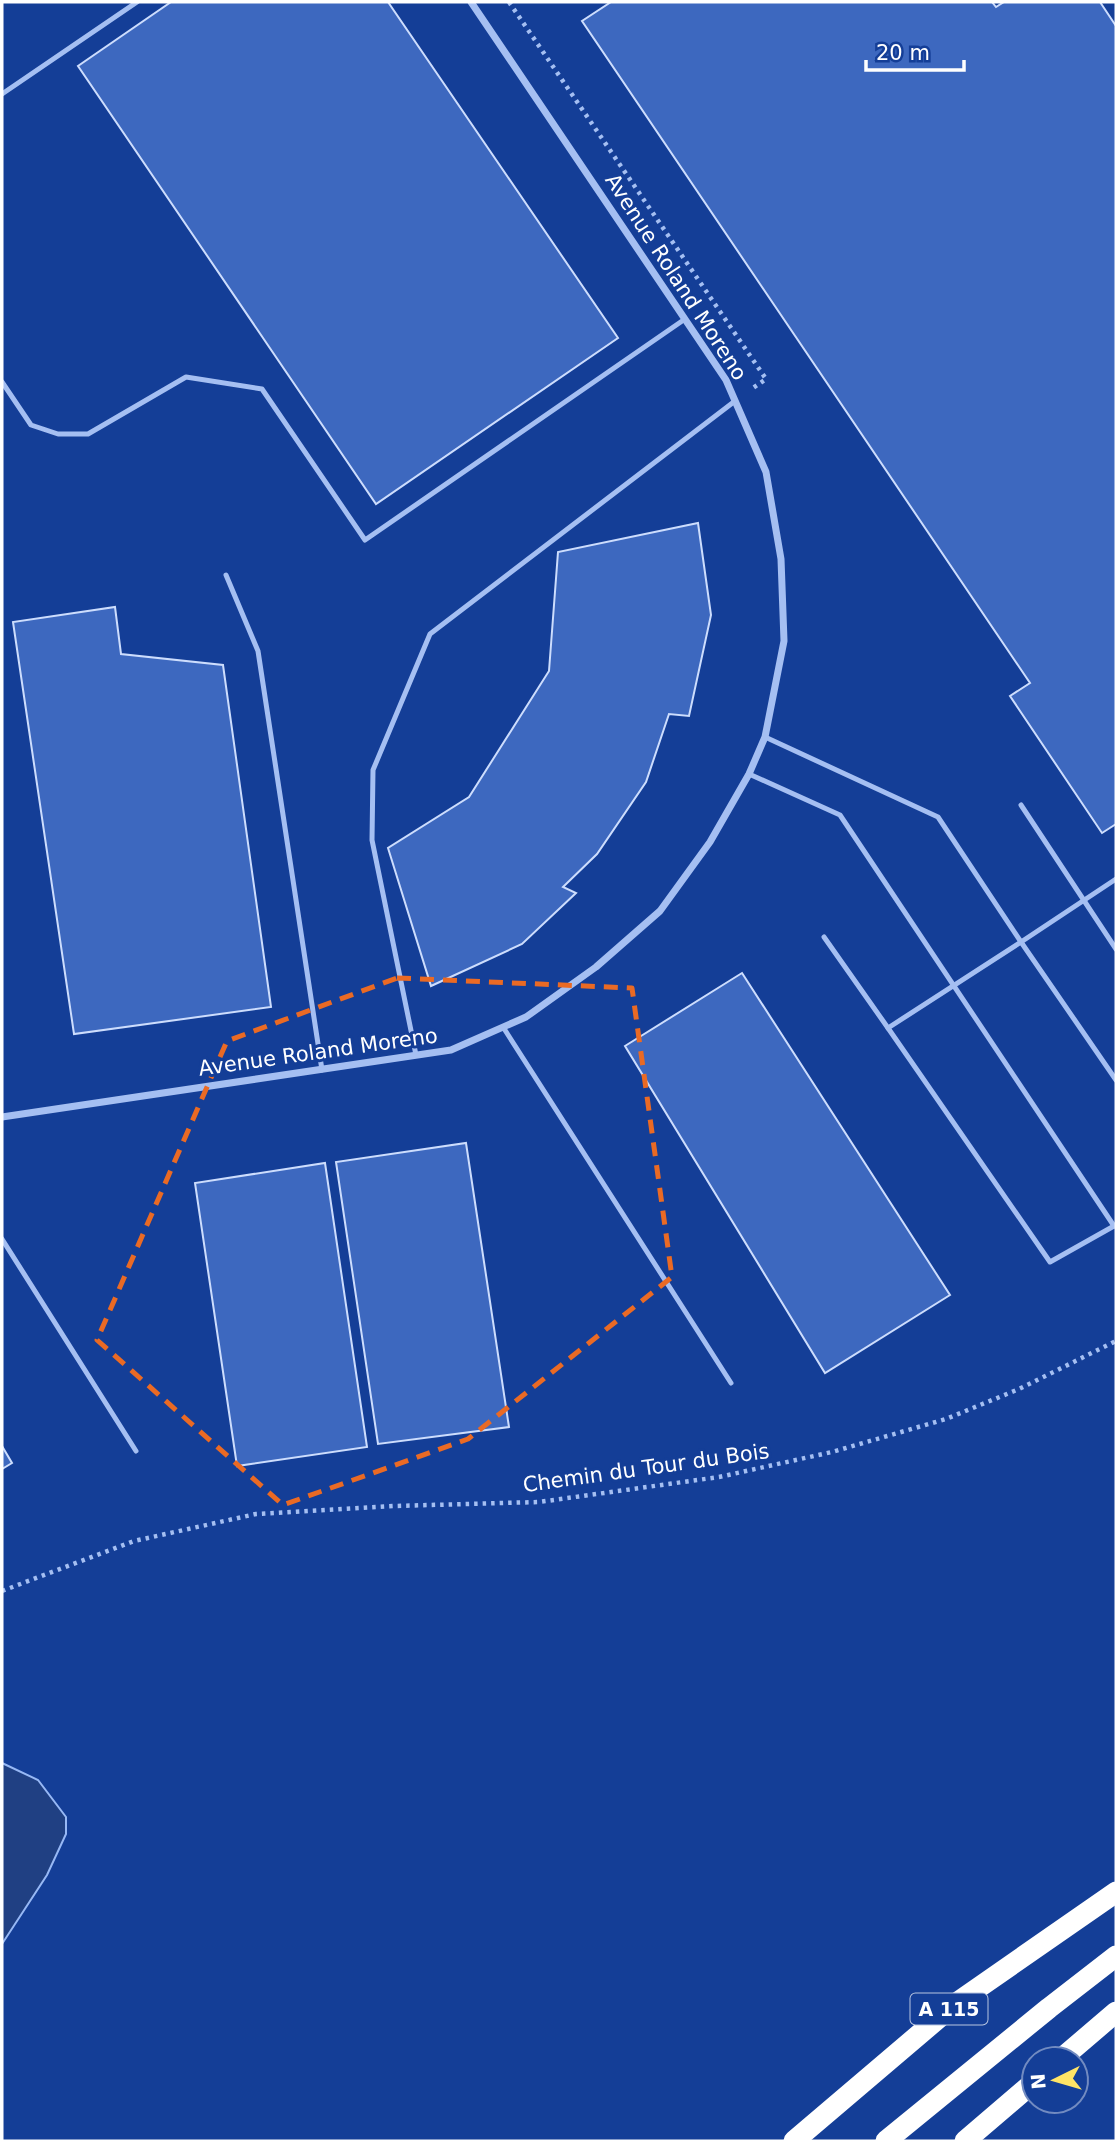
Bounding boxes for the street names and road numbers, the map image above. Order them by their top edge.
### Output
street label: Avenue Roland Moreno [600,169,752,385]
street label: Avenue Roland Moreno [197,1023,439,1081]
street label: Chemin du Tour du Bois [521,1439,771,1497]
road number: A 115 [911,1994,988,2024]

